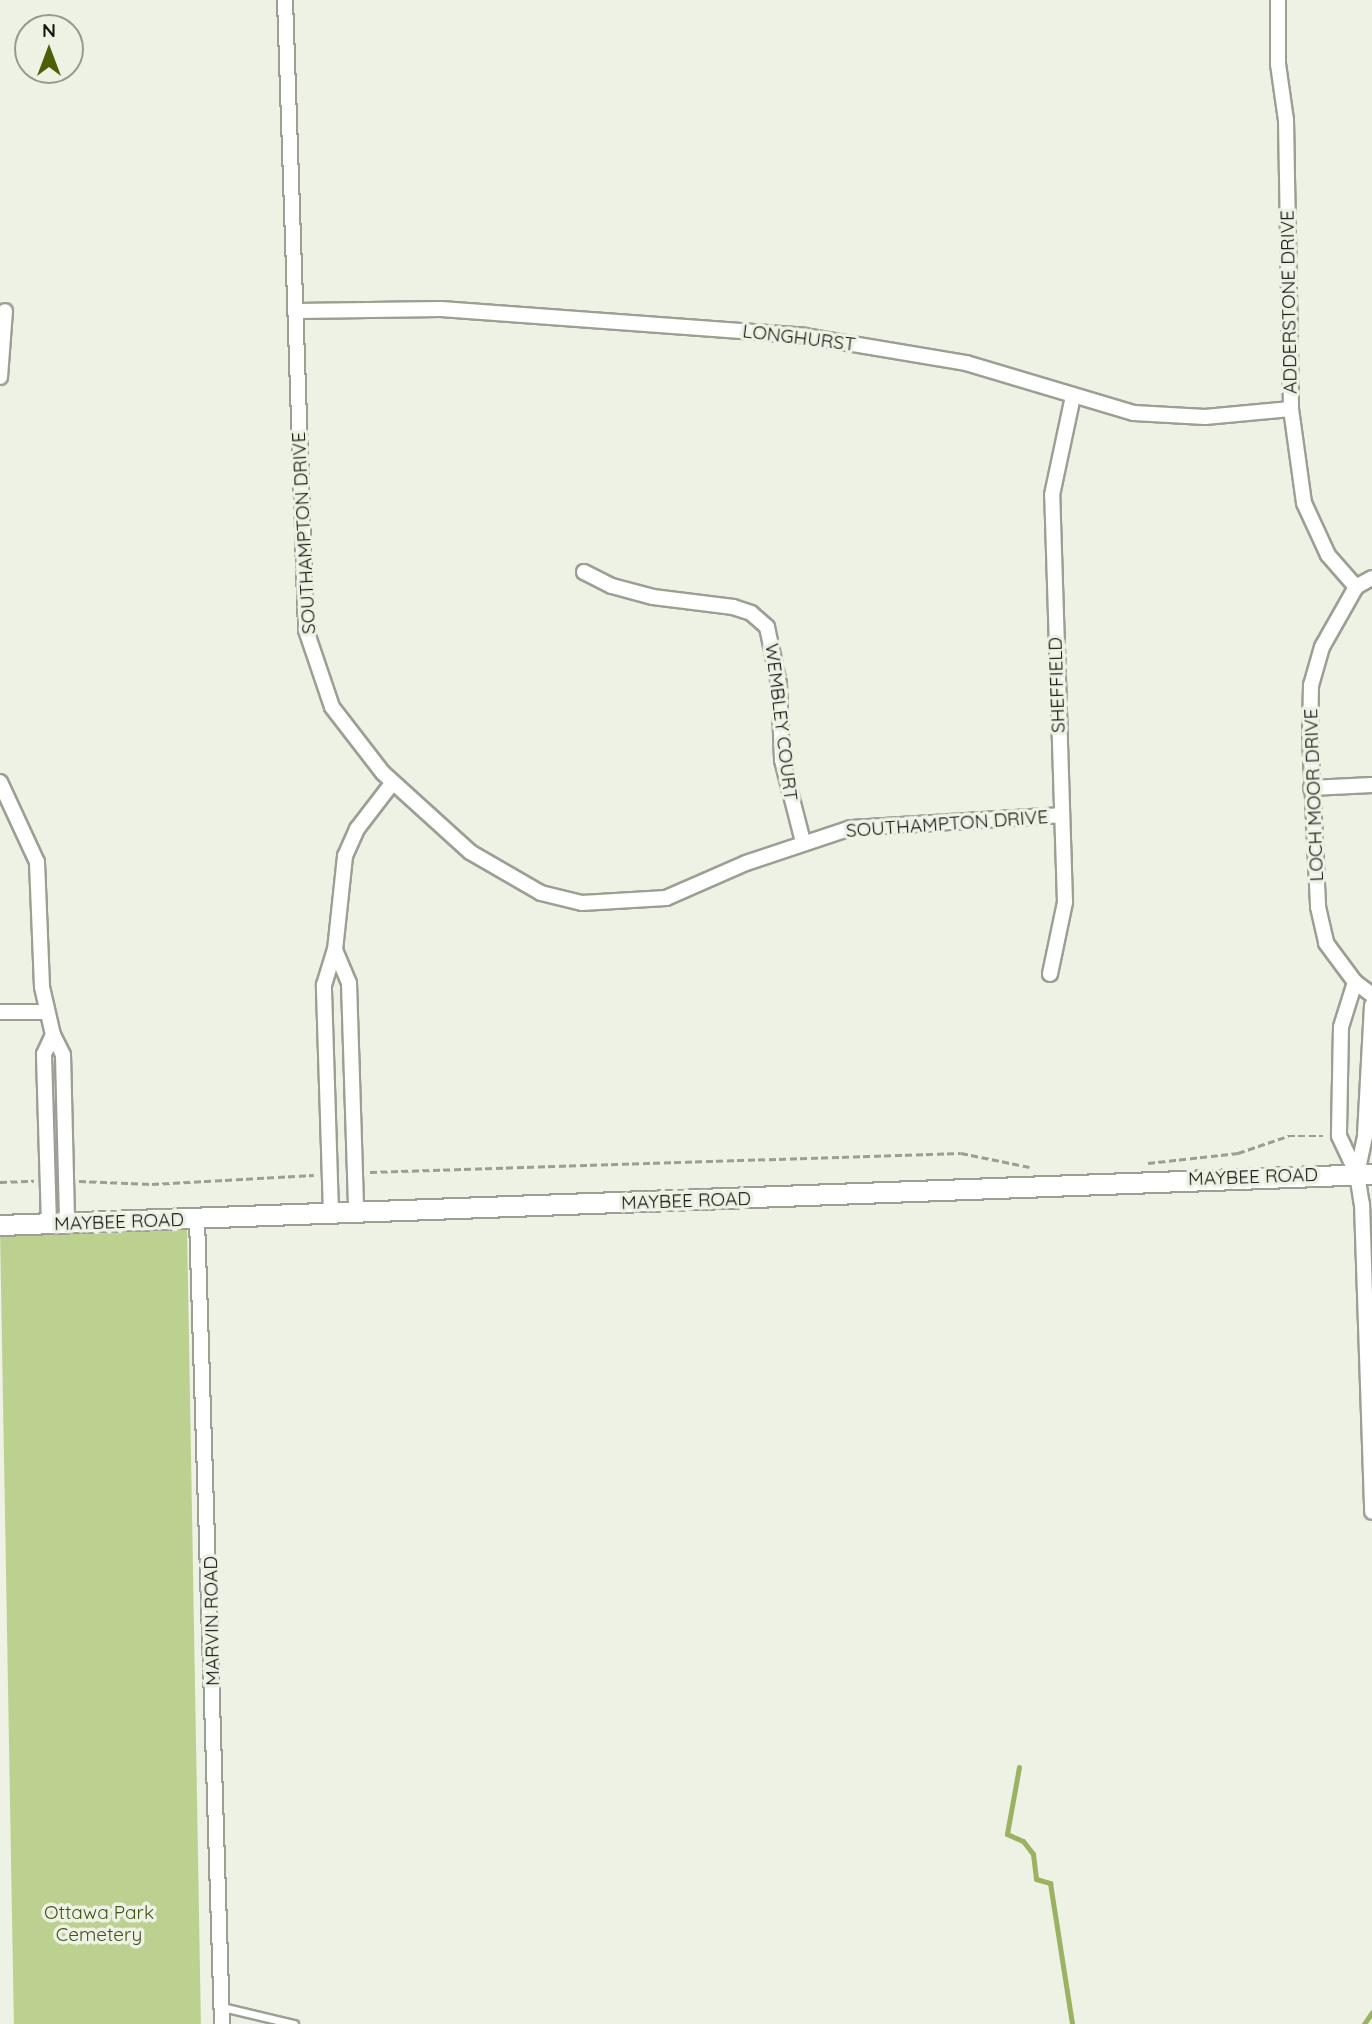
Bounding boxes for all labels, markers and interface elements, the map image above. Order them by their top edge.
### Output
north arrow [14,14,84,84]
text: N [42,18,56,42]
street label: ADDERSTONE DRIVE [1276,210,1302,394]
street label: LONGHURST [741,320,857,356]
street label: SOUTHAMPTON DRIVE [287,431,321,635]
street label: SHEFFIELD [1044,637,1070,733]
street label: WEMBLEY COURT [760,642,802,802]
street label: LOCH MOOR DRIVE [1300,708,1328,882]
street label: SOUTHAMPTON DRIVE [845,806,1049,842]
street label: MAYBEE ROAD [1188,1163,1318,1191]
street label: MAYBEE ROAD [621,1187,751,1215]
street label: MAYBEE ROAD [54,1208,184,1236]
street label: MARVIN ROAD [199,1556,225,1686]
park label: Ottawa Park Cemetery [44,1902,154,1946]

